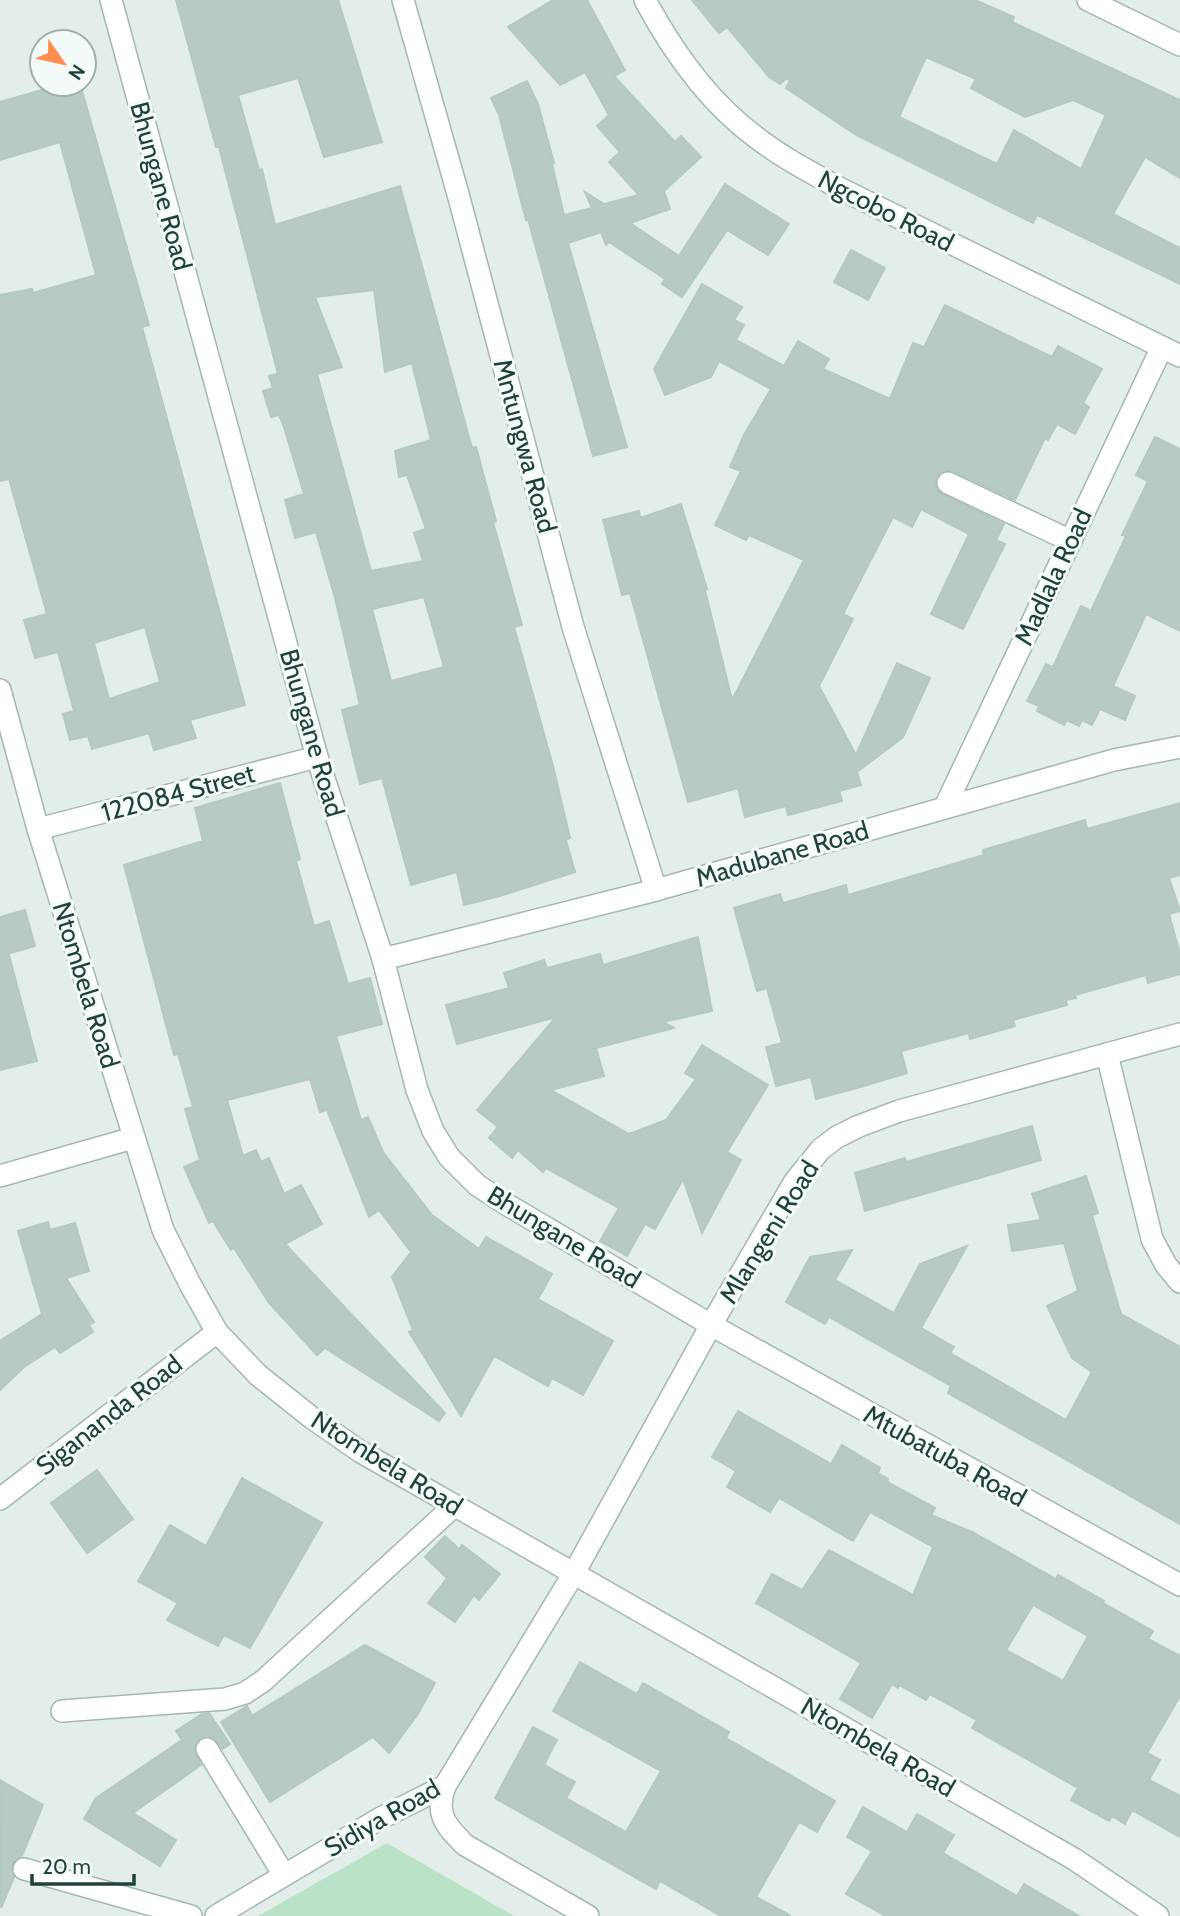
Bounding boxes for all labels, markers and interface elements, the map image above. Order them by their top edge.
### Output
north arrow [28,28,98,98]
text: N [63,60,90,84]
street label: Bhungane Road [123,98,199,274]
street label: Ngcobo Road [813,163,959,259]
street label: Mntungwa Road [486,356,564,536]
street label: Madlala Road [1007,503,1099,651]
street label: Bhungane Road [273,645,351,821]
street label: 122084 Street [98,757,258,829]
street label: Madubane Road [692,814,872,894]
street label: Ntombela Road [45,898,127,1072]
street label: Mlangeni Road [712,1155,826,1309]
street label: Bhungane Road [482,1179,646,1295]
street label: Sigananda Road [30,1348,188,1482]
street label: Mtubatuba Road [858,1398,1032,1514]
street label: Ntombela Road [305,1404,469,1522]
street label: Ntombela Road [795,1690,961,1804]
street label: Sidiya Road [318,1772,446,1864]
scale bar [32,1842,133,1886]
text: 20 m [42,1854,91,1879]

